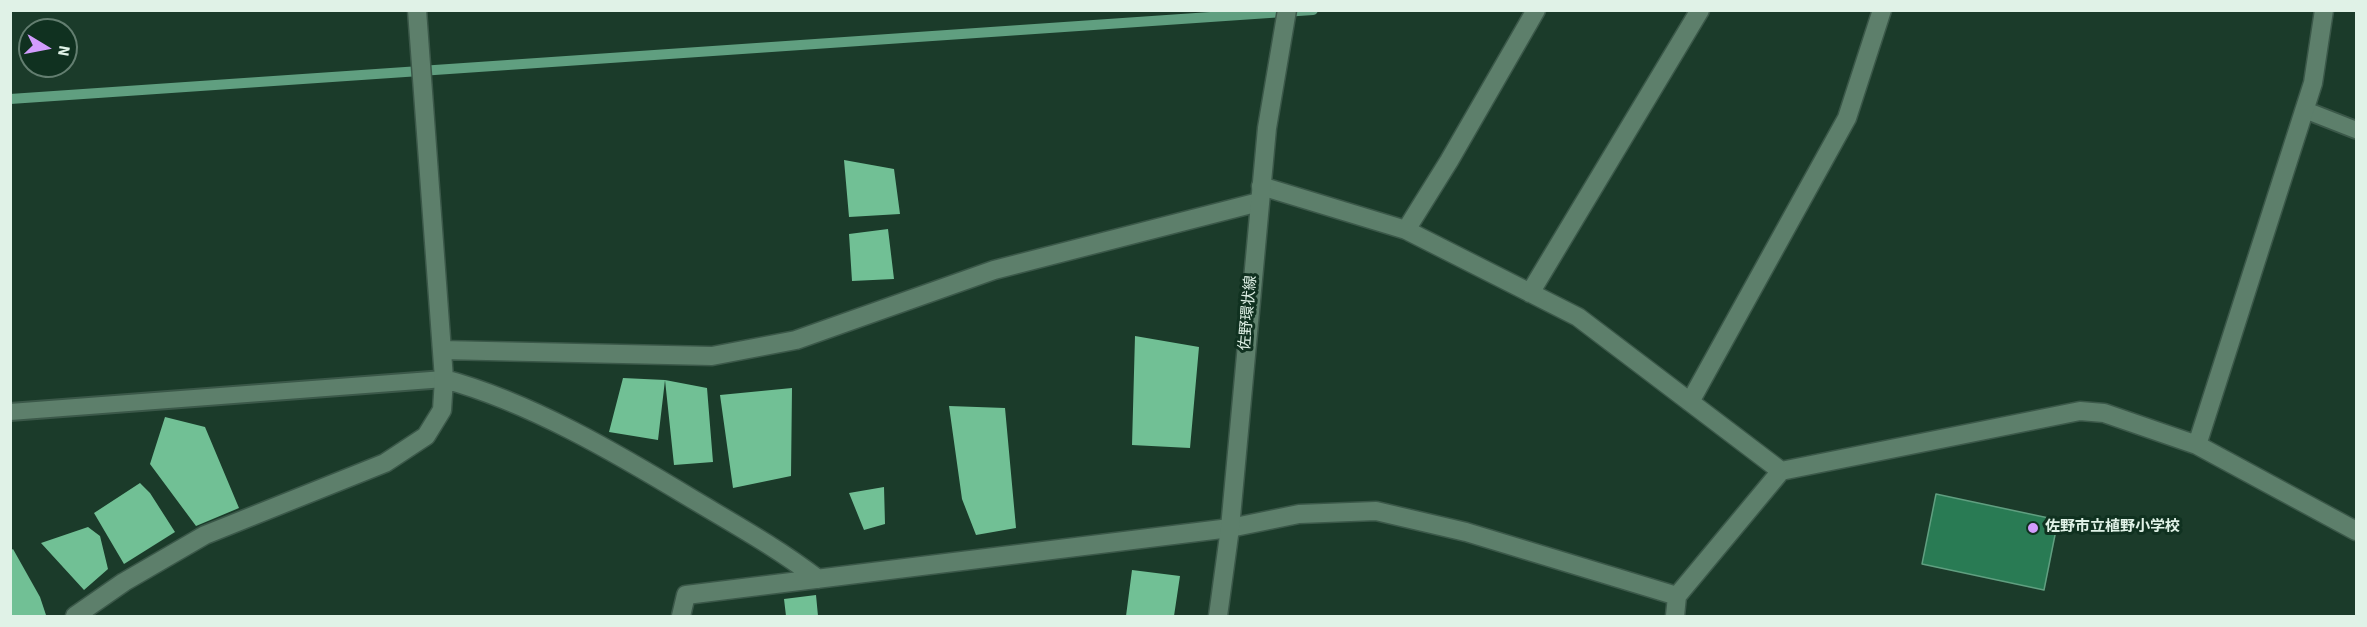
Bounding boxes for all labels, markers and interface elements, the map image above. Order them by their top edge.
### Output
north arrow [18,18,78,78]
text: N [52,44,76,58]
street label: 佐野環状線 [1237,275,1261,351]
place label: 佐野市立植野小学校 [2045,519,2180,537]
marker: 佐野市立植野小学校 [2026,521,2040,535]

